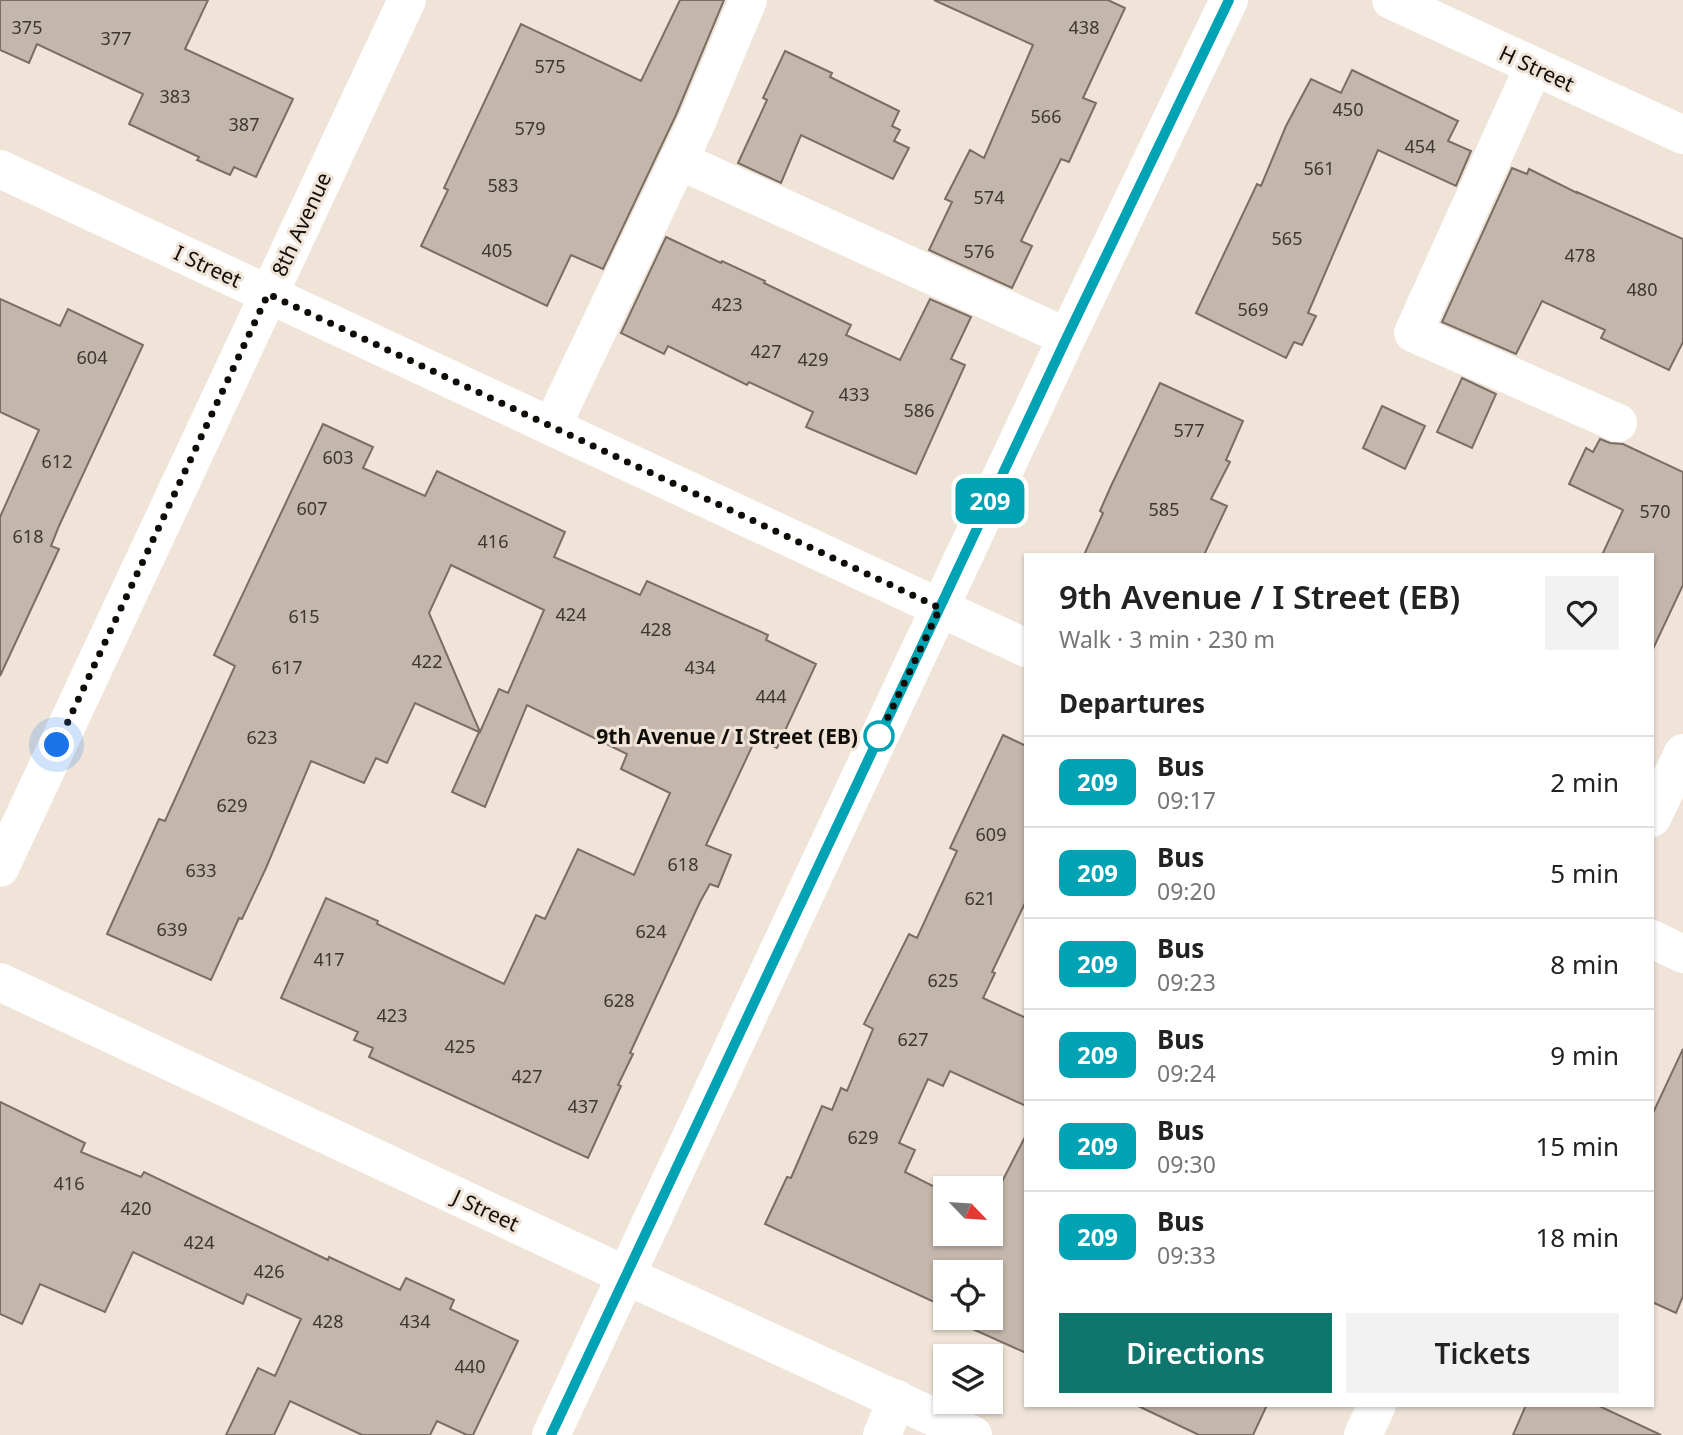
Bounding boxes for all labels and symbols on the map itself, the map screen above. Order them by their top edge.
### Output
house number: 375 [12,15,42,39]
house number: 438 [1069,15,1099,39]
house number: 377 [101,26,131,50]
street label: H Street [1495,38,1579,98]
house number: 575 [535,54,565,78]
house number: 383 [160,84,190,108]
house number: 450 [1333,97,1363,121]
house number: 566 [1031,104,1061,128]
house number: 387 [229,112,259,136]
house number: 579 [515,116,545,140]
house number: 454 [1405,134,1435,158]
house number: 561 [1304,156,1334,180]
street label: 8th Avenue [265,167,337,281]
house number: 583 [488,173,518,197]
house number: 574 [974,185,1004,209]
house number: 565 [1272,226,1302,250]
street label: I Street [170,238,247,294]
house number: 405 [482,238,512,262]
house number: 576 [964,239,994,263]
house number: 478 [1565,243,1595,267]
house number: 480 [1627,277,1657,301]
house number: 423 [712,292,742,316]
house number: 569 [1238,297,1268,321]
house number: 427 [751,339,781,363]
house number: 604 [77,345,107,369]
house number: 429 [798,347,828,371]
house number: 433 [839,382,869,406]
house number: 586 [904,398,934,422]
house number: 577 [1174,418,1204,442]
house number: 603 [323,445,353,469]
house number: 612 [42,449,72,473]
line badge: 209 [950,478,1030,524]
house number: 607 [297,496,327,520]
house number: 585 [1149,497,1179,521]
house number: 570 [1640,499,1670,523]
house number: 618 [13,524,43,548]
house number: 416 [478,529,508,553]
house number: 424 [556,602,586,626]
house number: 615 [289,604,319,628]
house number: 428 [641,617,671,641]
house number: 422 [412,649,442,673]
house number: 617 [272,655,302,679]
house number: 434 [685,655,715,679]
house number: 444 [756,684,786,708]
marker: 9th Avenue / I Street (EB) [864,721,894,751]
place label: 9th Avenue / I Street (EB) [596,722,858,750]
house number: 623 [247,725,277,749]
your location [39,727,74,762]
house number: 629 [217,793,247,817]
house number: 609 [976,822,1006,846]
house number: 618 [668,852,698,876]
house number: 633 [186,858,216,882]
house number: 621 [965,886,995,910]
house number: 639 [157,917,187,941]
house number: 624 [636,919,666,943]
house number: 417 [314,947,344,971]
house number: 625 [928,968,958,992]
house number: 628 [604,988,634,1012]
house number: 423 [377,1003,407,1027]
house number: 627 [898,1027,928,1051]
house number: 425 [445,1034,475,1058]
house number: 427 [512,1064,542,1088]
house number: 437 [568,1094,598,1118]
house number: 629 [848,1125,878,1149]
house number: 416 [54,1171,84,1195]
north arrow [933,1176,1003,1246]
street label: J Street [447,1182,524,1238]
house number: 420 [121,1196,151,1220]
house number: 424 [184,1230,214,1254]
house number: 426 [254,1259,284,1283]
house number: 428 [313,1309,343,1333]
house number: 434 [400,1309,430,1333]
house number: 440 [455,1354,485,1378]

